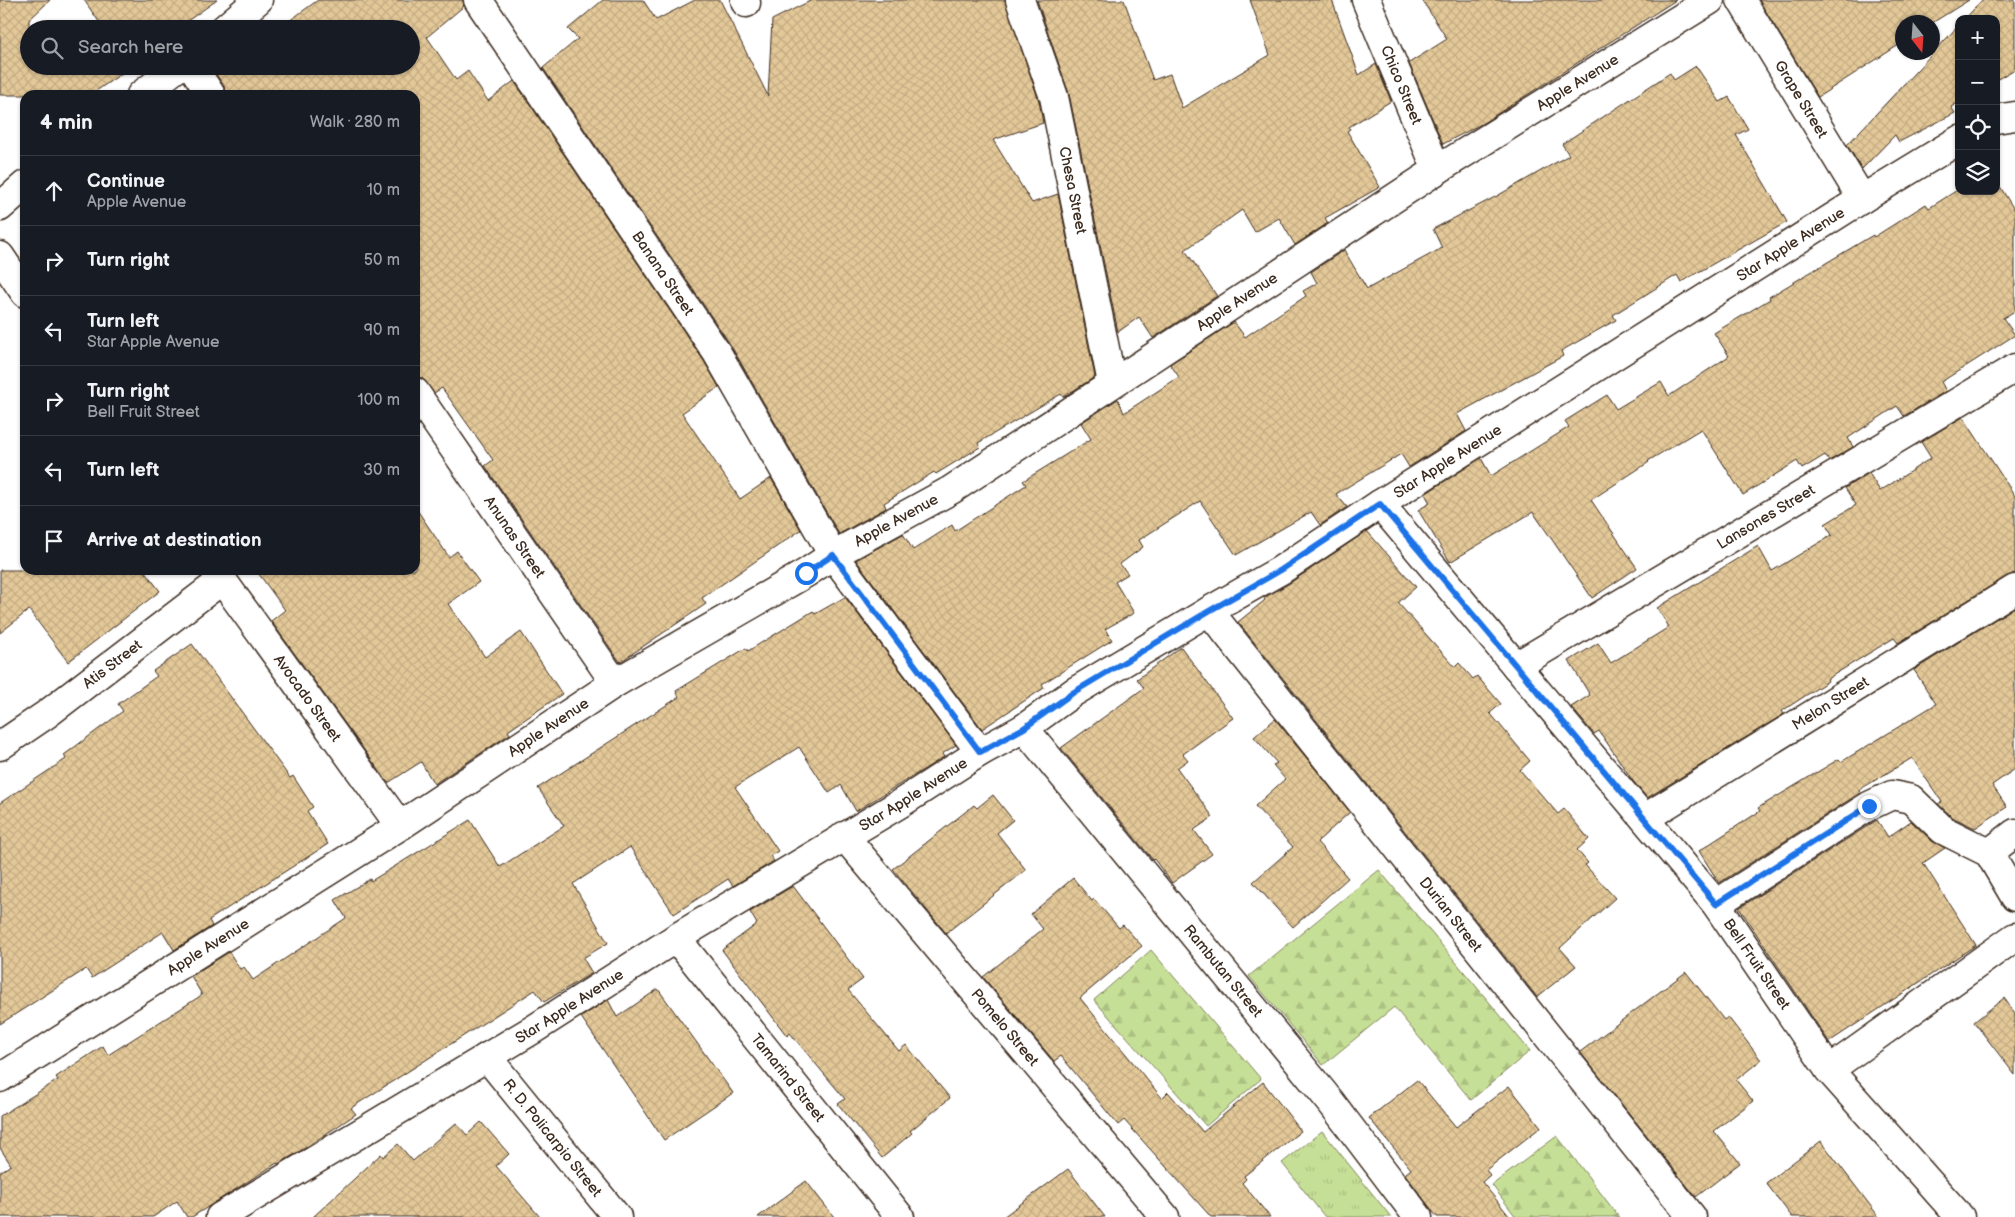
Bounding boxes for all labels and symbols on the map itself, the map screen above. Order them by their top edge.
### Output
north arrow [1895,15,1940,60]
street label: Chico Street [1376,43,1426,128]
street label: Apple Avenue [1533,50,1622,116]
street label: Grape Street [1770,57,1832,142]
street label: Chesa Street [1054,145,1091,236]
street label: Star Apple Avenue [1733,203,1849,286]
street label: Banana Street [627,228,698,320]
street label: Apple Avenue [1193,268,1282,336]
street label: Star Apple Avenue [1390,420,1506,503]
street label: Lansones Street [1714,480,1819,554]
street label: Apple Avenue [851,490,942,551]
street label: Anunas Street [479,493,549,582]
route start [795,562,818,585]
street label: Atis Street [79,635,146,693]
street label: Avocado Street [269,651,345,746]
street label: Melon Street [1789,672,1873,735]
street label: Apple Avenue [505,694,593,761]
street label: Star Apple Avenue [856,754,971,836]
route end [1858,795,1881,818]
street label: Durian Street [1415,874,1486,956]
street label: Apple Avenue [164,914,253,980]
street label: Bell Fruit Street [1719,915,1794,1014]
street label: Rambutan Street [1179,921,1267,1022]
street label: Star Apple Avenue [512,965,627,1048]
street label: Pomelo Street [967,985,1043,1070]
street label: Tamarind Street [746,1030,829,1126]
street label: R. D. Policarpio Street [499,1075,606,1201]

